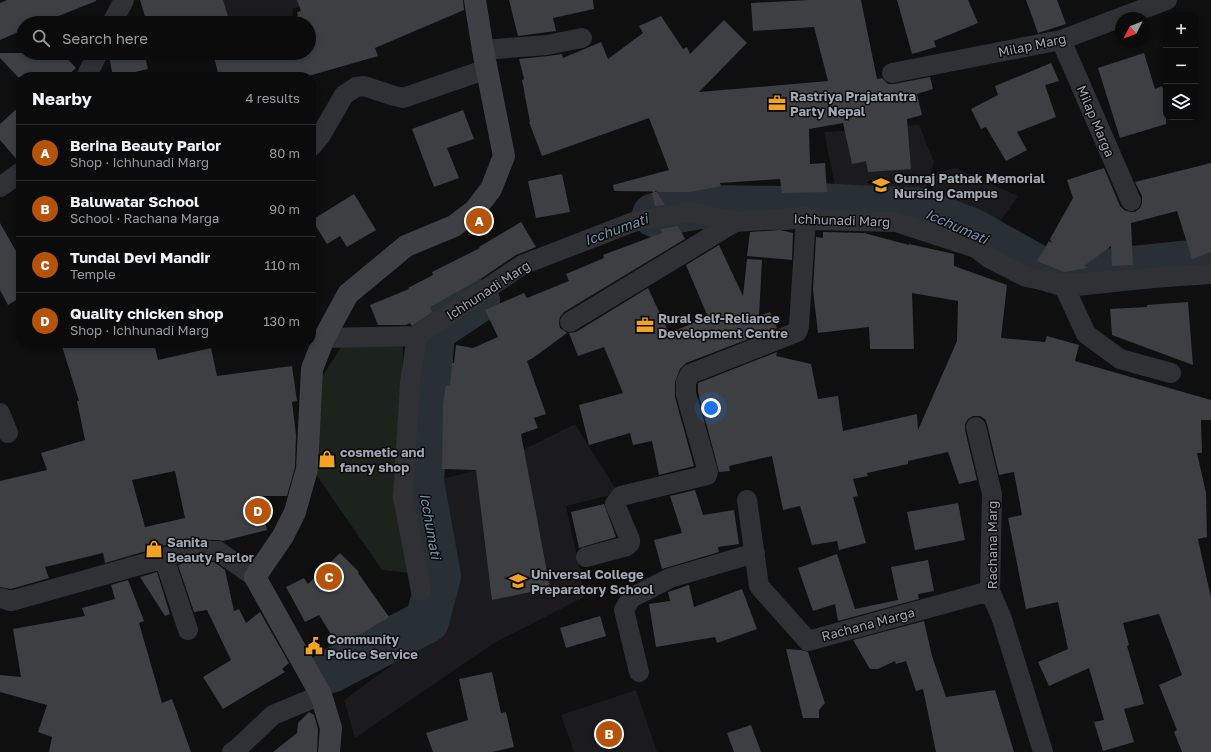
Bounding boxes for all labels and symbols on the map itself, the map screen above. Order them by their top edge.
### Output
north arrow [1115,12,1151,48]
street label: Milap Marg [997,30,1067,60]
street label: Milap Marga [1074,83,1118,159]
place label: Rastriya Prajatantra Party Nepal [790,88,916,119]
office icon: Rastriya Prajatantra Party Nepal [767,93,787,113]
place label: Gunraj Pathak Memorial Nursing Campus [894,170,1045,201]
school or university icon: Gunraj Pathak Memorial Nursing Campus [871,175,891,195]
water label: Icchumati [923,205,993,248]
pin: A [466,206,492,236]
water label: Icchumati [582,209,652,248]
street label: Ichhunadi Marg [793,210,891,230]
street label: Ichhunadi Marg [443,257,533,323]
place label: Rural Self-Reliance Development Centre [658,310,788,341]
office icon: Rural Self-Reliance Development Centre [635,315,655,335]
your location [701,398,721,418]
place label: cosmetic and fancy shop [340,444,424,475]
shop icon: cosmetic and fancy shop [317,449,337,469]
water label: Icchumati [417,492,446,562]
pin: D [245,496,271,526]
street label: Rachana Marg [984,501,1000,589]
place label: Sanita Beauty Parlor [167,534,254,565]
shop icon: Sanita Beauty Parlor [144,539,164,559]
pin: C [316,562,342,592]
place label: Universal College Preparatory School [531,566,654,597]
school or university icon: Universal College Preparatory School [508,571,528,591]
street label: Rachana Marga [820,604,916,644]
place label: Community Police Service [327,631,418,662]
public building icon: Community Police Service [304,636,324,656]
pin: B [596,719,622,749]

